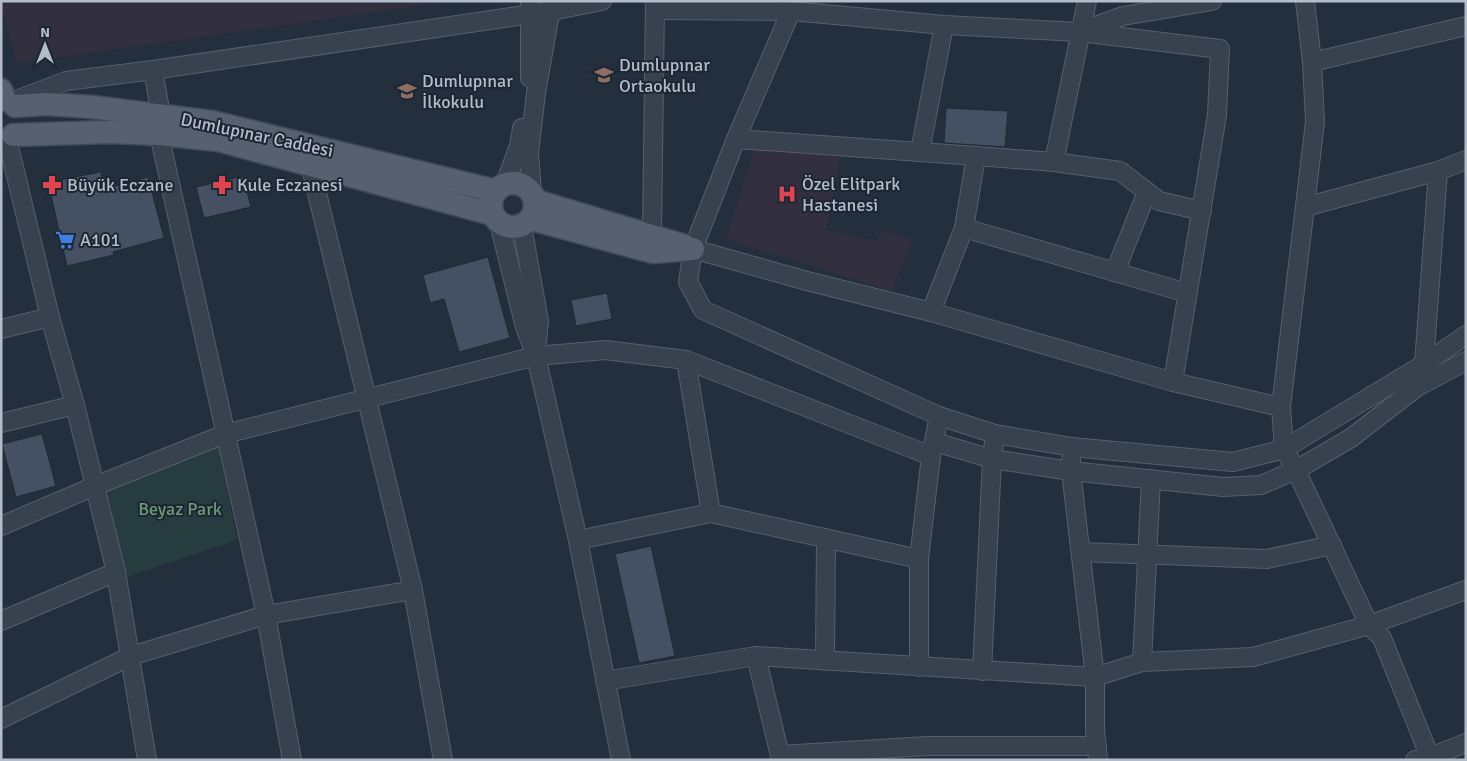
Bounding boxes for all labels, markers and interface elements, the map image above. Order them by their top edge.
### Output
north arrow [20,20,70,70]
text: N [40,24,50,41]
place label: Dumlupınar Ortaokulu [619,54,710,97]
school or university icon: Dumlupınar Ortaokulu [593,64,615,86]
place label: Dumlupınar İlkokulu [422,70,513,113]
school or university icon: Dumlupınar İlkokulu [396,80,418,102]
street label: Dumlupınar Caddesi [179,108,335,162]
place label: Özel Elitpark Hastanesi [802,173,900,216]
pharmacy icon: Büyük Eczane [41,174,63,196]
place label: Büyük Eczane [67,174,173,196]
pharmacy icon: Kule Eczanesi [211,174,233,196]
place label: Kule Eczanesi [237,174,343,196]
hospital icon: Özel Elitpark Hastanesi [776,183,798,205]
supermarket icon: A101 [54,229,76,251]
place label: A101 [80,229,120,251]
park label: Beyaz Park [138,498,222,520]

